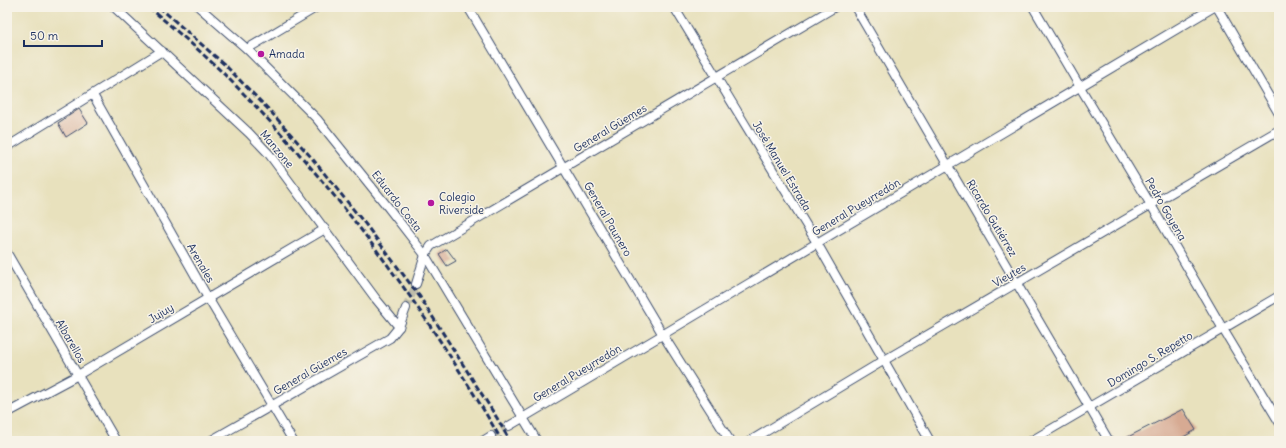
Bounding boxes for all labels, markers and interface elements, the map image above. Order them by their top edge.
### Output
scale bar [24,22,102,48]
text: 50 m [30,28,59,43]
place label: Amada [269,47,305,61]
marker: Amada [256,49,266,59]
street label: General Güemes [571,101,649,155]
street label: José Manuel Estrada [750,118,814,214]
street label: Manzone [257,127,297,171]
street label: Eduardo Costa [369,168,425,234]
street label: General Pueyrredón [809,175,903,239]
street label: Pedro Goyena [1142,175,1190,243]
street label: Ricardo Gutiérrez [964,177,1020,259]
street label: General Paunero [581,179,635,259]
place label: Colegio Riverside [439,190,484,217]
marker: Colegio Riverside [426,198,436,208]
street label: Arenales [184,241,218,285]
street label: Vieytes [990,260,1028,290]
street label: Jujuy [146,300,176,326]
street label: Albarellos [53,317,89,365]
street label: Domingo S. Repetto [1105,328,1195,390]
street label: General Pueyrredón [530,341,624,405]
street label: General Güemes [271,344,349,398]

